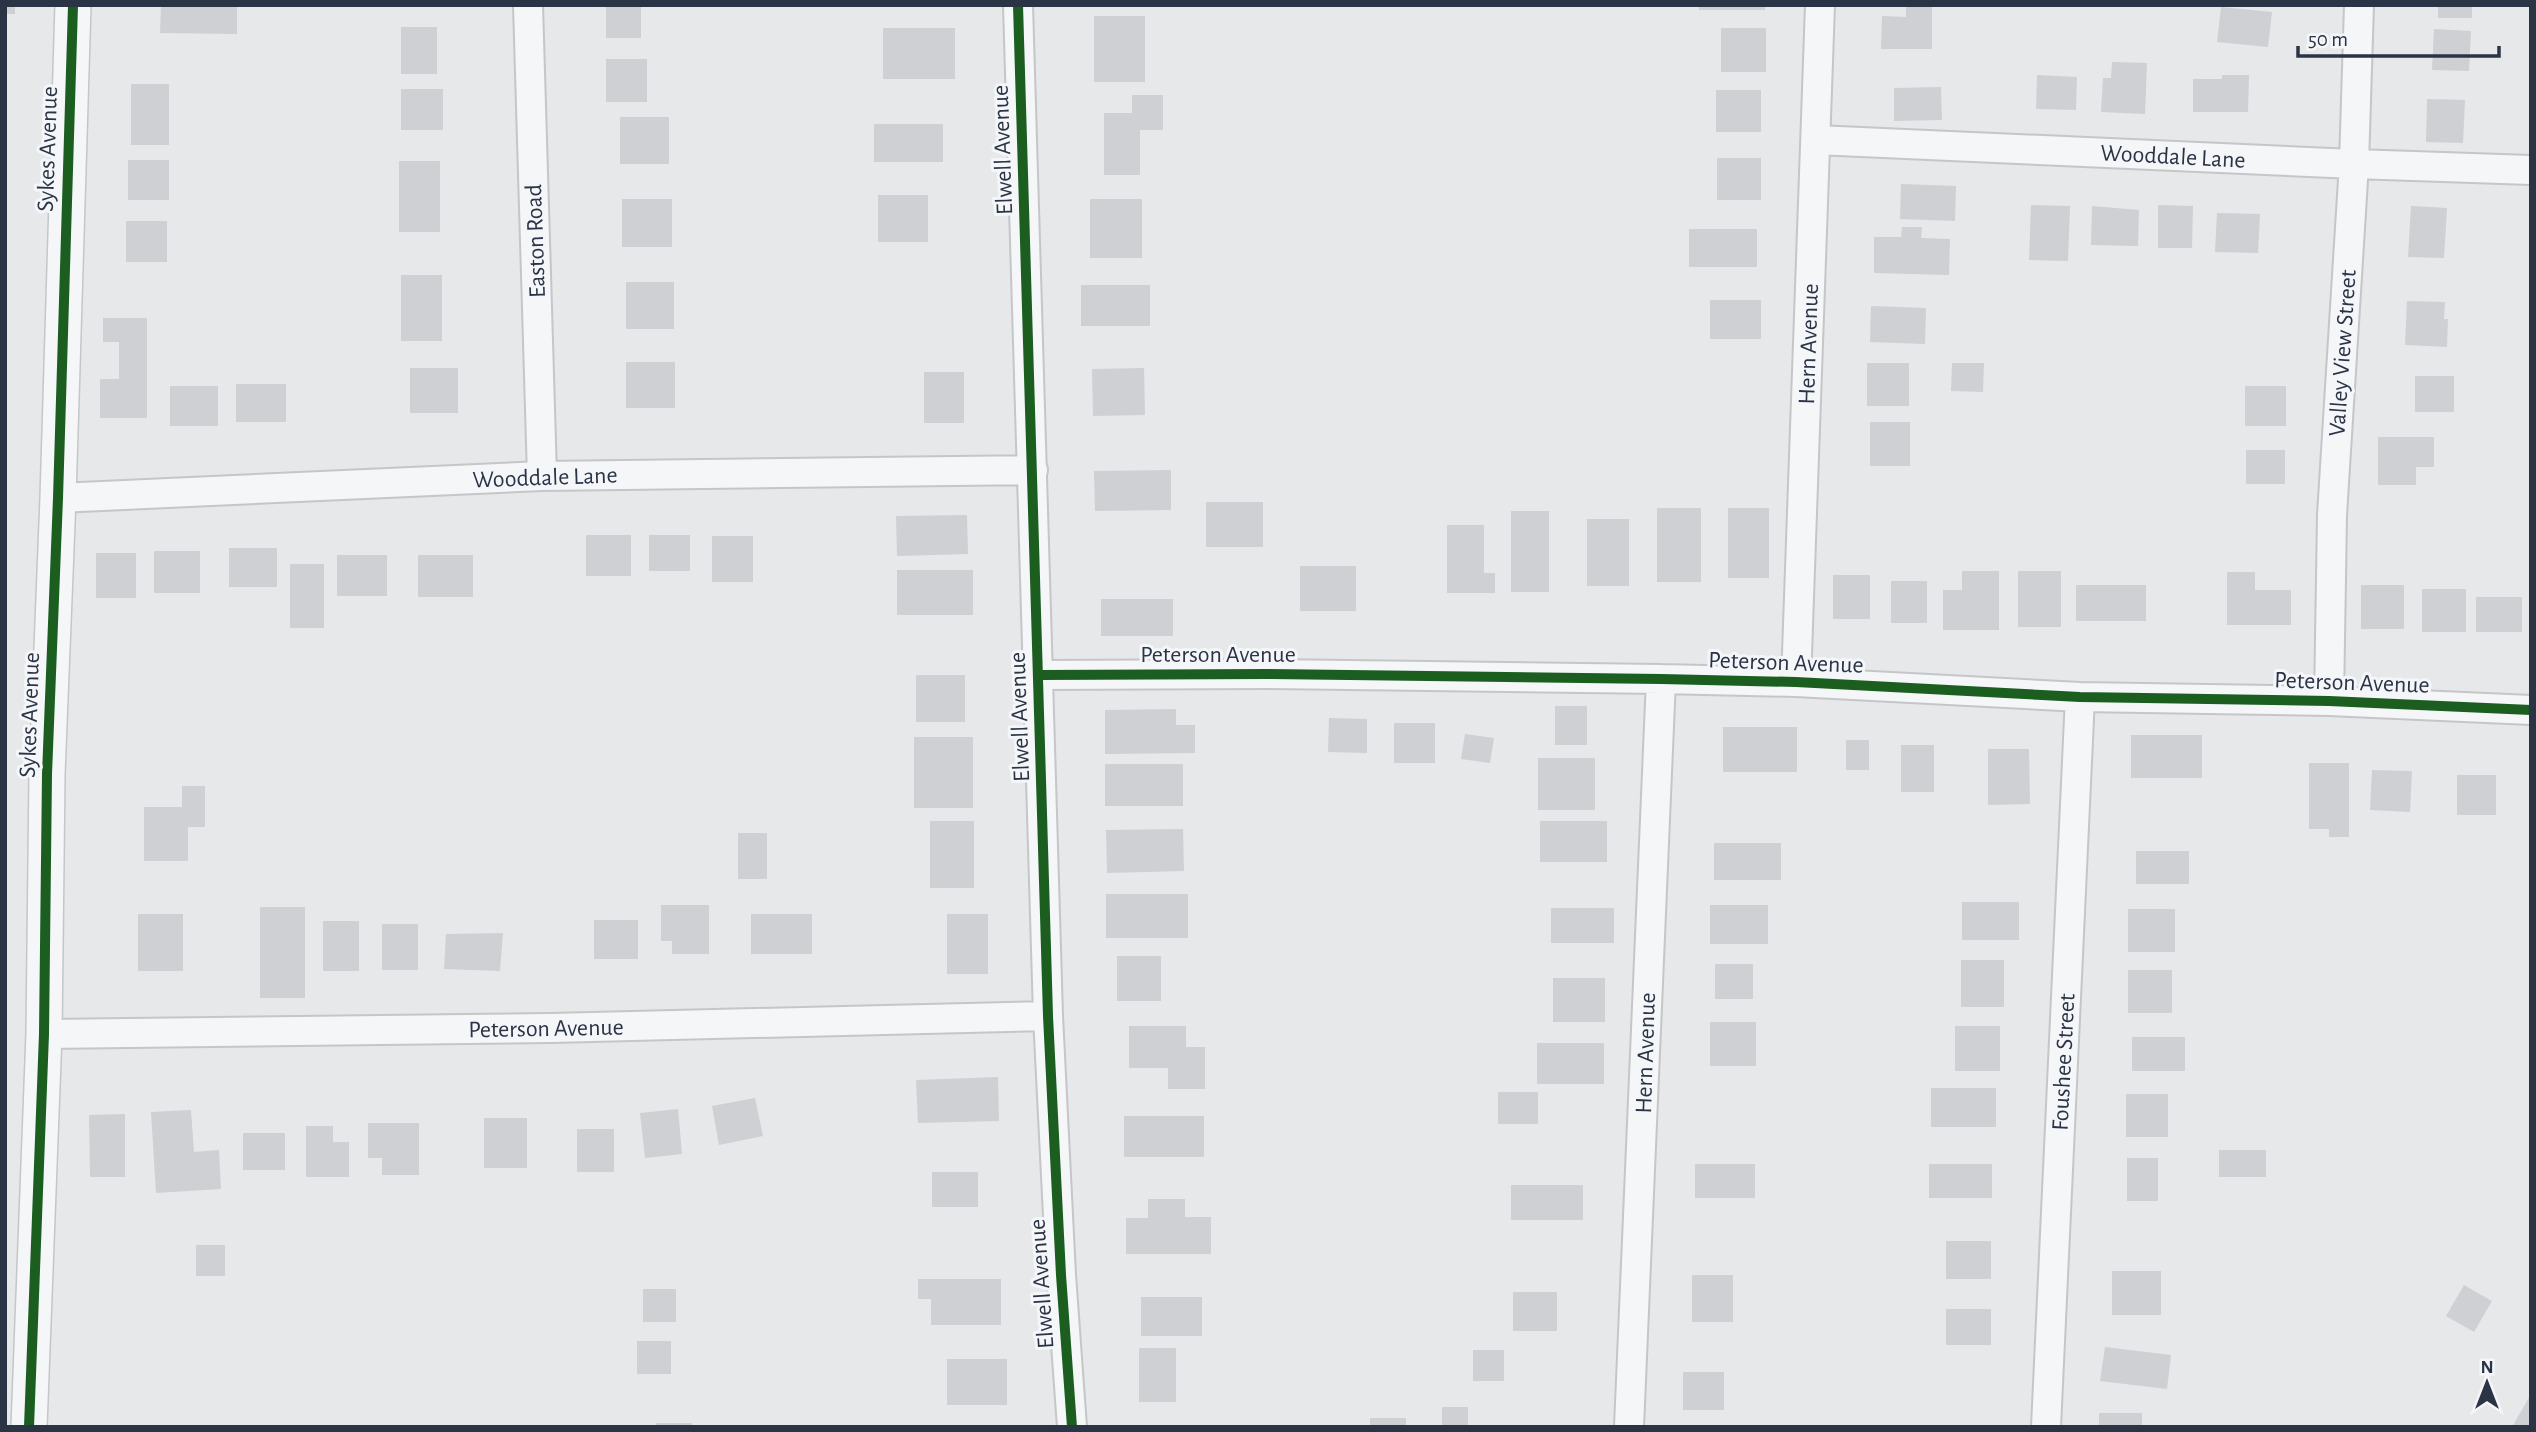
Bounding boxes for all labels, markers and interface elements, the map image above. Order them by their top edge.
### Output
scale bar [2298,14,2499,58]
text: 50 m [2308,29,2348,50]
street label: Elwell Avenue [989,85,1017,215]
street label: Sykes Avenue [34,86,62,212]
street label: Wooddale Lane [2100,141,2246,173]
street label: Easton Road [522,184,550,298]
street label: Valley View Street [2325,268,2361,437]
street label: Hern Avenue [1795,283,1823,405]
street label: Wooddale Lane [472,463,618,493]
street label: Peterson Avenue [1140,643,1296,667]
street label: Peterson Avenue [1708,648,1864,678]
street label: Sykes Avenue [16,652,44,778]
street label: Elwell Avenue [1006,652,1034,782]
street label: Peterson Avenue [2274,668,2430,698]
street label: Hern Avenue [1632,992,1660,1114]
street label: Foushee Street [2048,992,2080,1131]
street label: Peterson Avenue [468,1016,624,1042]
street label: Elwell Avenue [1025,1218,1059,1350]
north arrow [2452,1348,2522,1418]
text: N [2480,1358,2494,1377]

